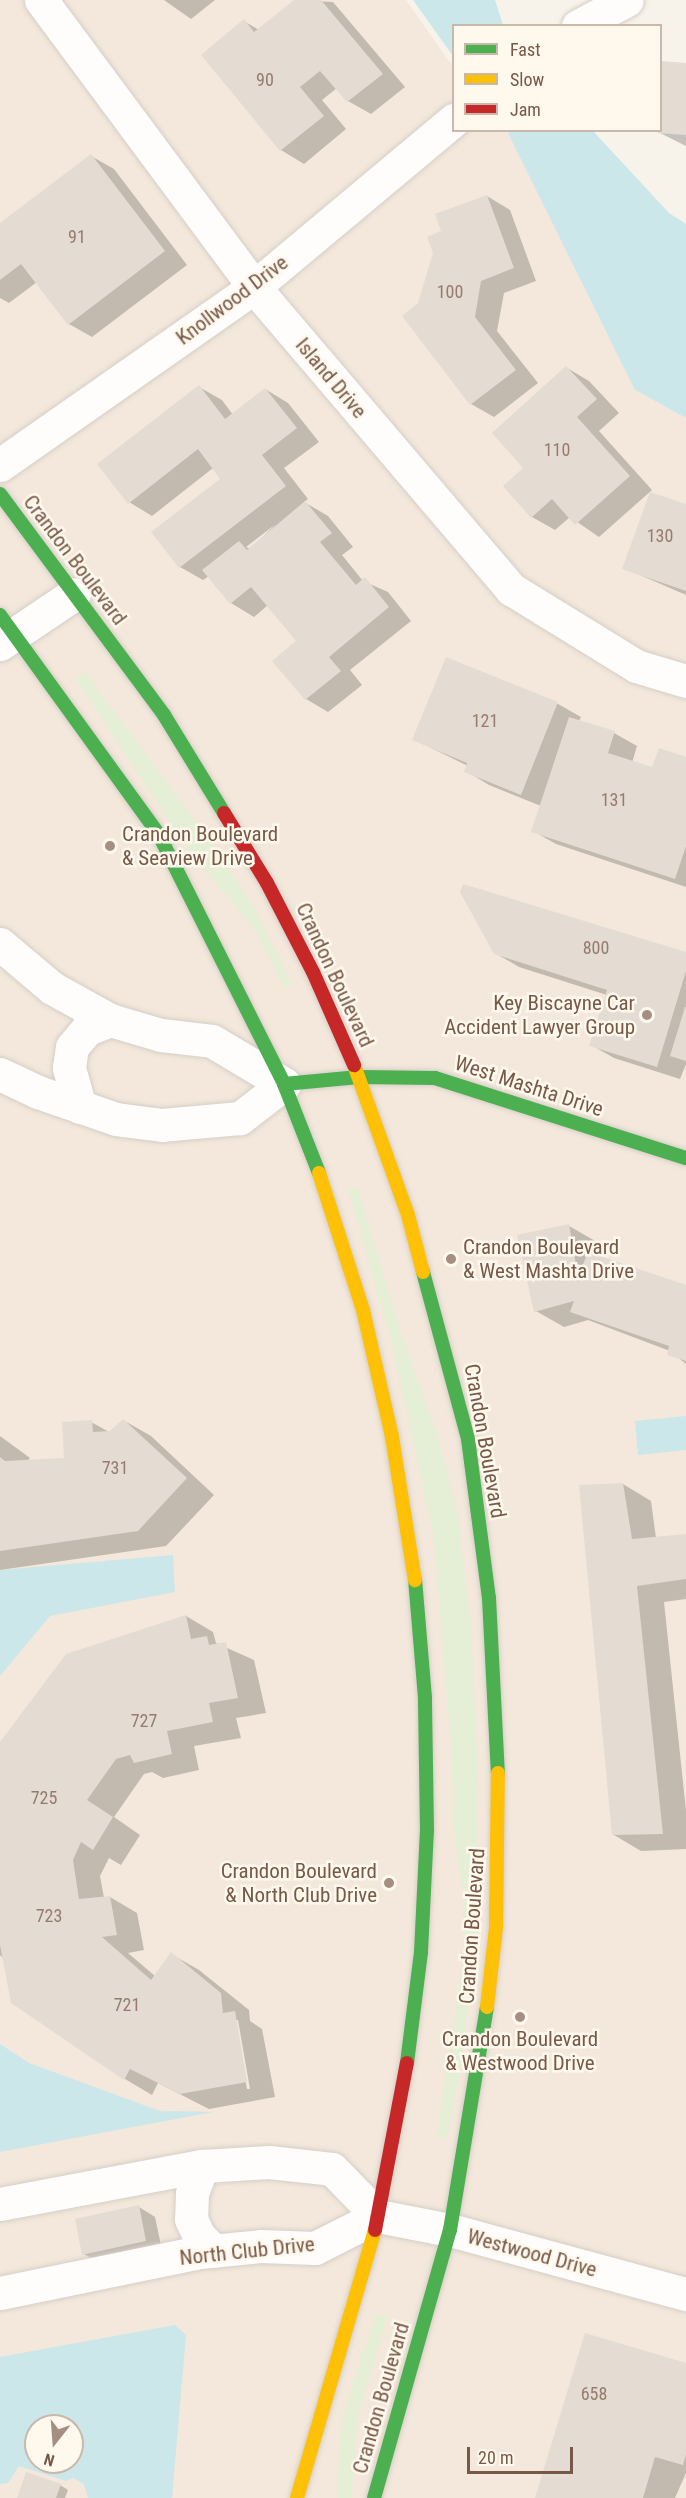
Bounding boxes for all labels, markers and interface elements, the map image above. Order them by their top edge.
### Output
legend [452,24,662,132]
text: Fast [510,39,541,60]
house number: 90 [256,69,274,91]
text: Slow [510,69,544,90]
text: Jam [510,99,541,120]
house number: 91 [68,226,86,248]
street label: Knollwood Drive [171,250,293,350]
house number: 100 [437,281,463,303]
street label: Island Drive [290,333,372,423]
house number: 110 [544,439,570,461]
street label: Crandon Boulevard [18,490,132,630]
house number: 130 [647,525,673,547]
house number: 121 [472,710,498,732]
house number: 131 [601,789,627,811]
place label: Crandon Boulevard & Seaview Drive [122,821,278,871]
marker: Crandon Boulevard & Seaview Drive [103,839,117,853]
street label: Crandon Boulevard [291,899,379,1051]
house number: 800 [583,937,609,959]
place label: Key Biscayne Car Accident Lawyer Group [444,990,635,1040]
marker: Key Biscayne Car Accident Lawyer Group [640,1008,654,1022]
street label: West Mashta Drive [452,1050,606,1122]
place label: Crandon Boulevard & West Mashta Drive [463,1234,634,1284]
marker: Crandon Boulevard & West Mashta Drive [444,1252,458,1266]
street label: Crandon Boulevard [459,1362,511,1520]
house number: 731 [102,1457,128,1479]
house number: 727 [131,1710,157,1732]
house number: 725 [31,1787,57,1809]
street label: Crandon Boulevard [454,1847,490,2005]
place label: Crandon Boulevard & North Club Drive [221,1858,377,1908]
marker: Crandon Boulevard & North Club Drive [382,1876,396,1890]
house number: 723 [36,1905,62,1927]
house number: 721 [114,1994,140,2016]
marker: Crandon Boulevard & Westwood Drive [513,2010,527,2024]
place label: Crandon Boulevard & Westwood Drive [442,2026,598,2076]
street label: Westwood Drive [464,2224,600,2282]
street label: North Club Drive [178,2231,316,2271]
street label: Crandon Boulevard [347,2319,415,2477]
house number: 658 [581,2383,607,2405]
north arrow [24,2414,84,2474]
scale bar [470,2435,576,2473]
text: 20 m [478,2447,513,2468]
text: N [42,2449,57,2470]

